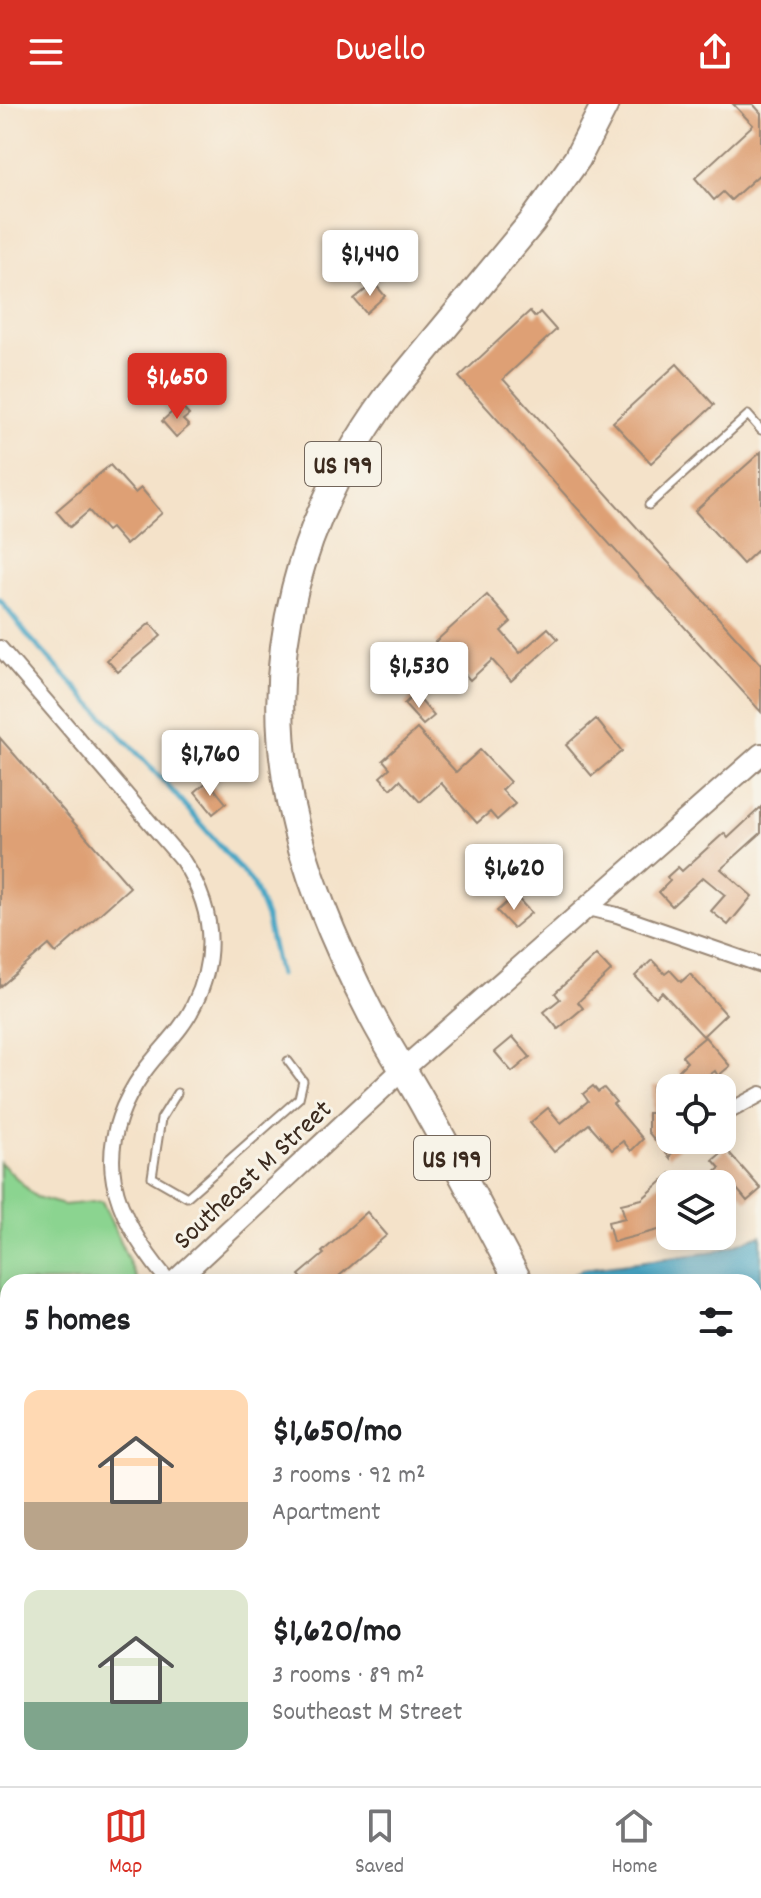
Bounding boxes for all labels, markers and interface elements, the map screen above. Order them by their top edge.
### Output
text: Dwello [335,26,426,78]
icon: menu [24,30,68,74]
icon: share [693,30,737,74]
pin: $1,440 [305,230,435,298]
text: $1,440 [340,237,400,274]
pin: $1,650 [112,353,242,421]
text: $1,650 [146,360,208,397]
road number: US 199 [305,442,381,486]
pin: $1,530 [354,642,484,710]
text: $1,530 [388,649,450,686]
pin: $1,760 [145,730,275,798]
text: $1,760 [180,737,240,774]
pin: $1,620 [449,844,579,912]
text: $1,620 [483,851,545,888]
map controls [656,1074,736,1250]
button: locate [656,1074,736,1154]
street label: Southeast M Street [166,1092,343,1261]
road number: US 199 [414,1136,490,1180]
button: layers [656,1170,736,1250]
text: 5 homes [24,1298,131,1347]
icon: filters [694,1300,738,1344]
text: $1,650/mo [272,1409,402,1458]
icon: home [88,1422,184,1518]
text: 3 rooms · 92 m² [272,1458,426,1495]
text: Apartment [272,1495,381,1532]
text: $1,620/mo [272,1609,401,1658]
icon: home [88,1622,184,1718]
text: 3 rooms · 89 m² [272,1658,425,1695]
text: Southeast M Street [272,1695,462,1732]
tab: Map [104,1804,148,1883]
tab: Saved [355,1804,404,1883]
tab: Home [611,1804,657,1883]

